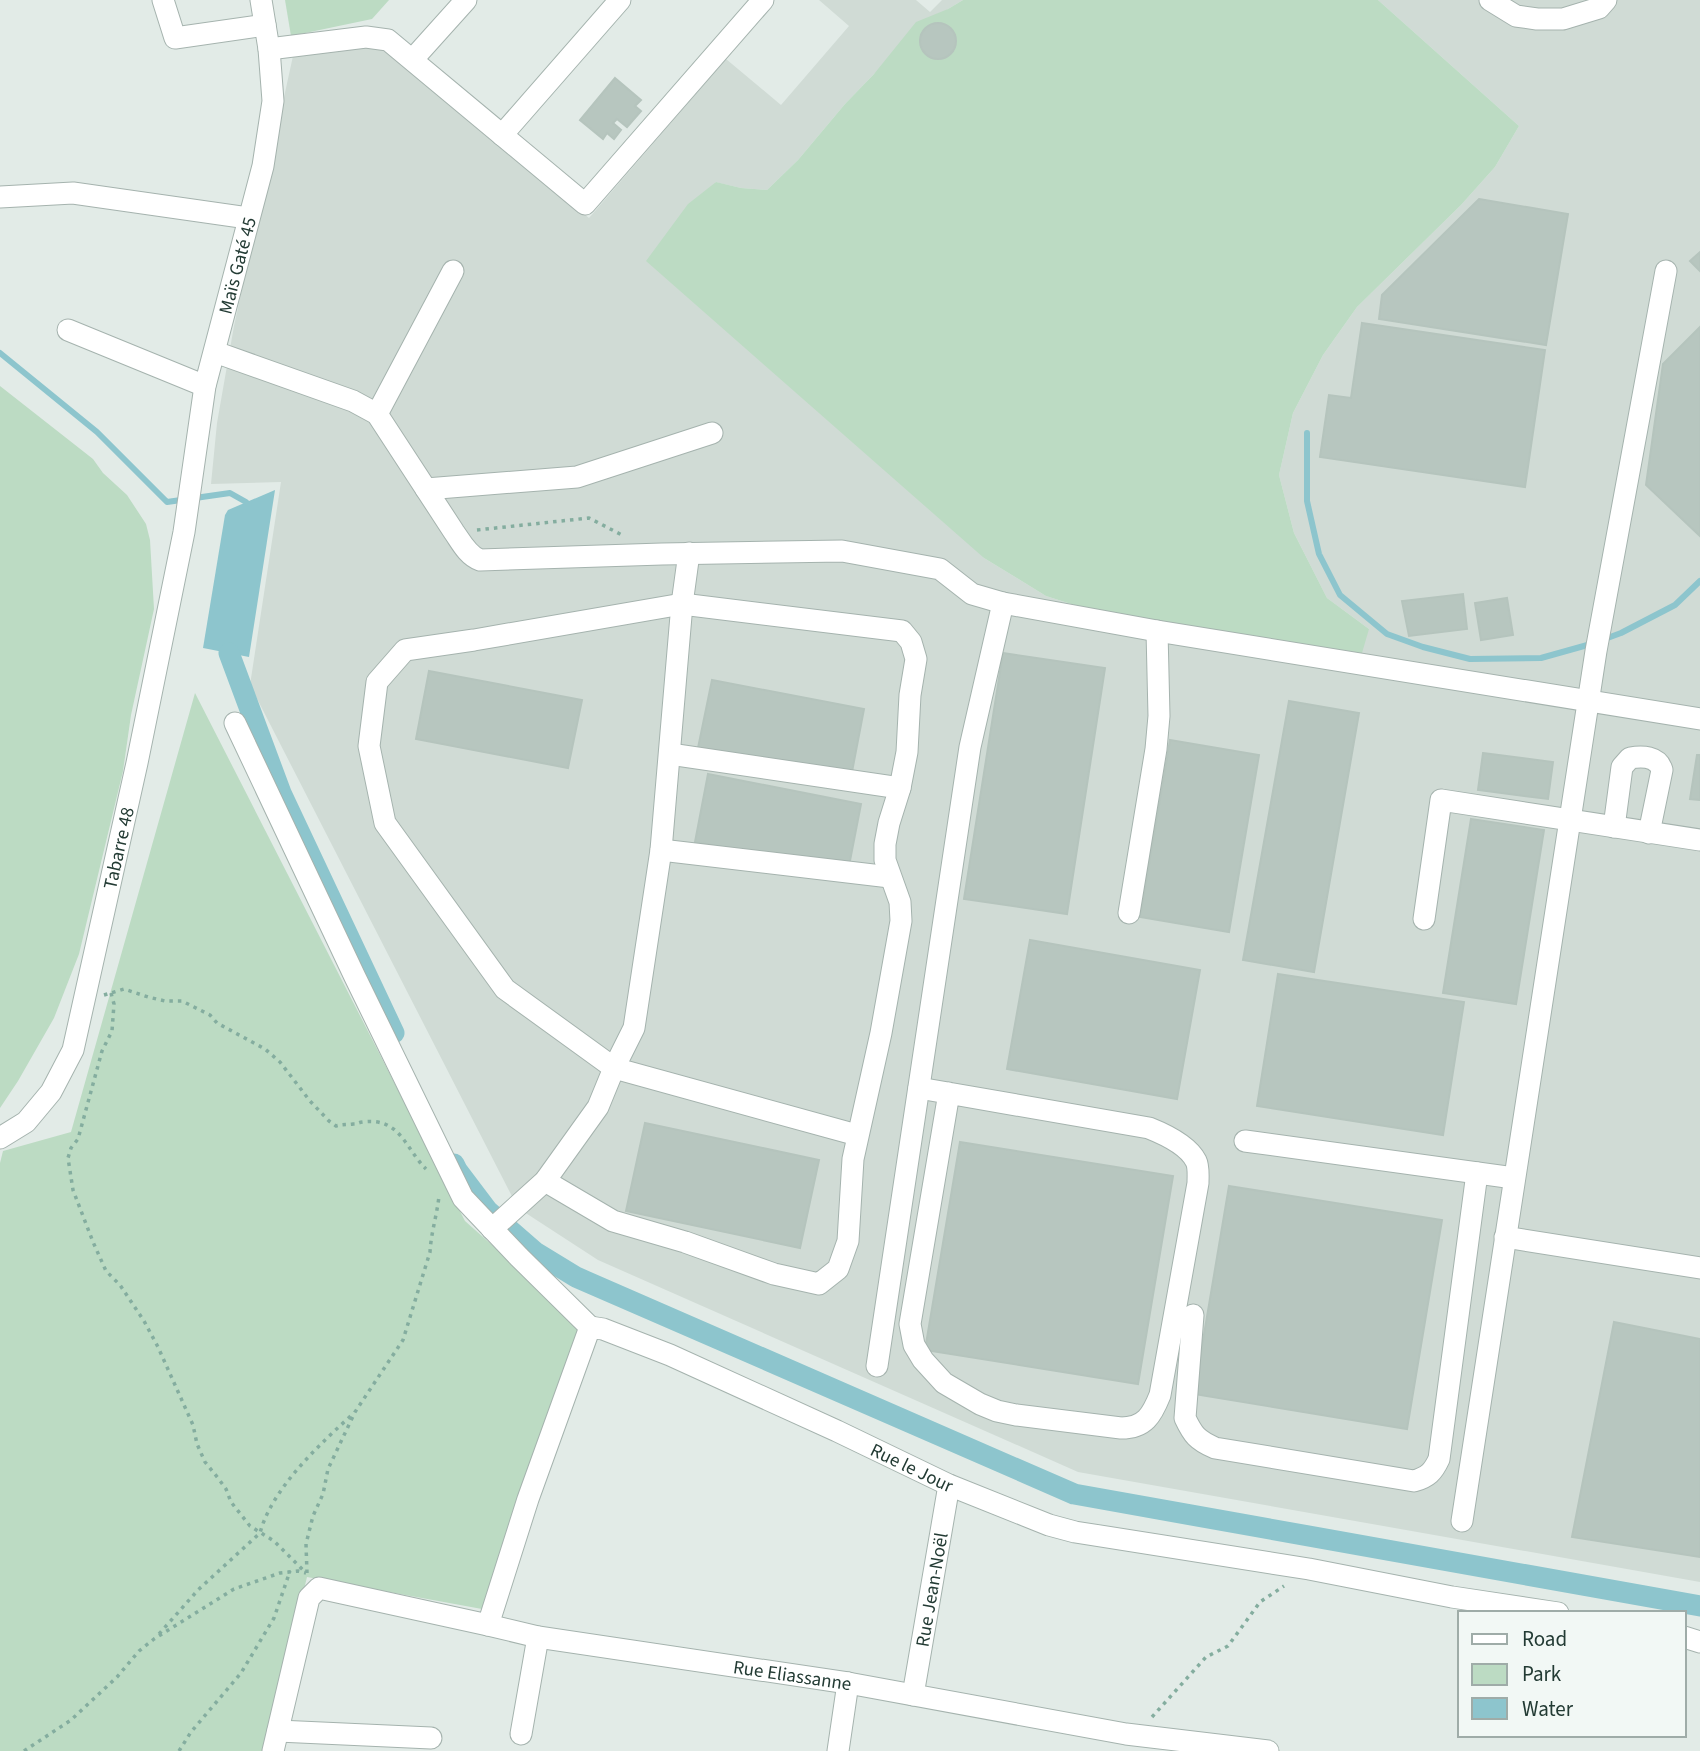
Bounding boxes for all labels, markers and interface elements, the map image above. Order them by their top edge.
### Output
street label: Maïs Gaté 45 [213,214,264,317]
street label: Tabarre 48 [97,805,142,892]
street label: Rue le Jour [866,1437,957,1500]
street label: Rue Jean-Noël [909,1530,956,1649]
legend [1458,1611,1686,1737]
text: Road [1522,1624,1567,1654]
street label: Rue Eliassanne [731,1654,853,1698]
text: Park [1522,1659,1562,1689]
text: Water [1522,1694,1574,1724]

